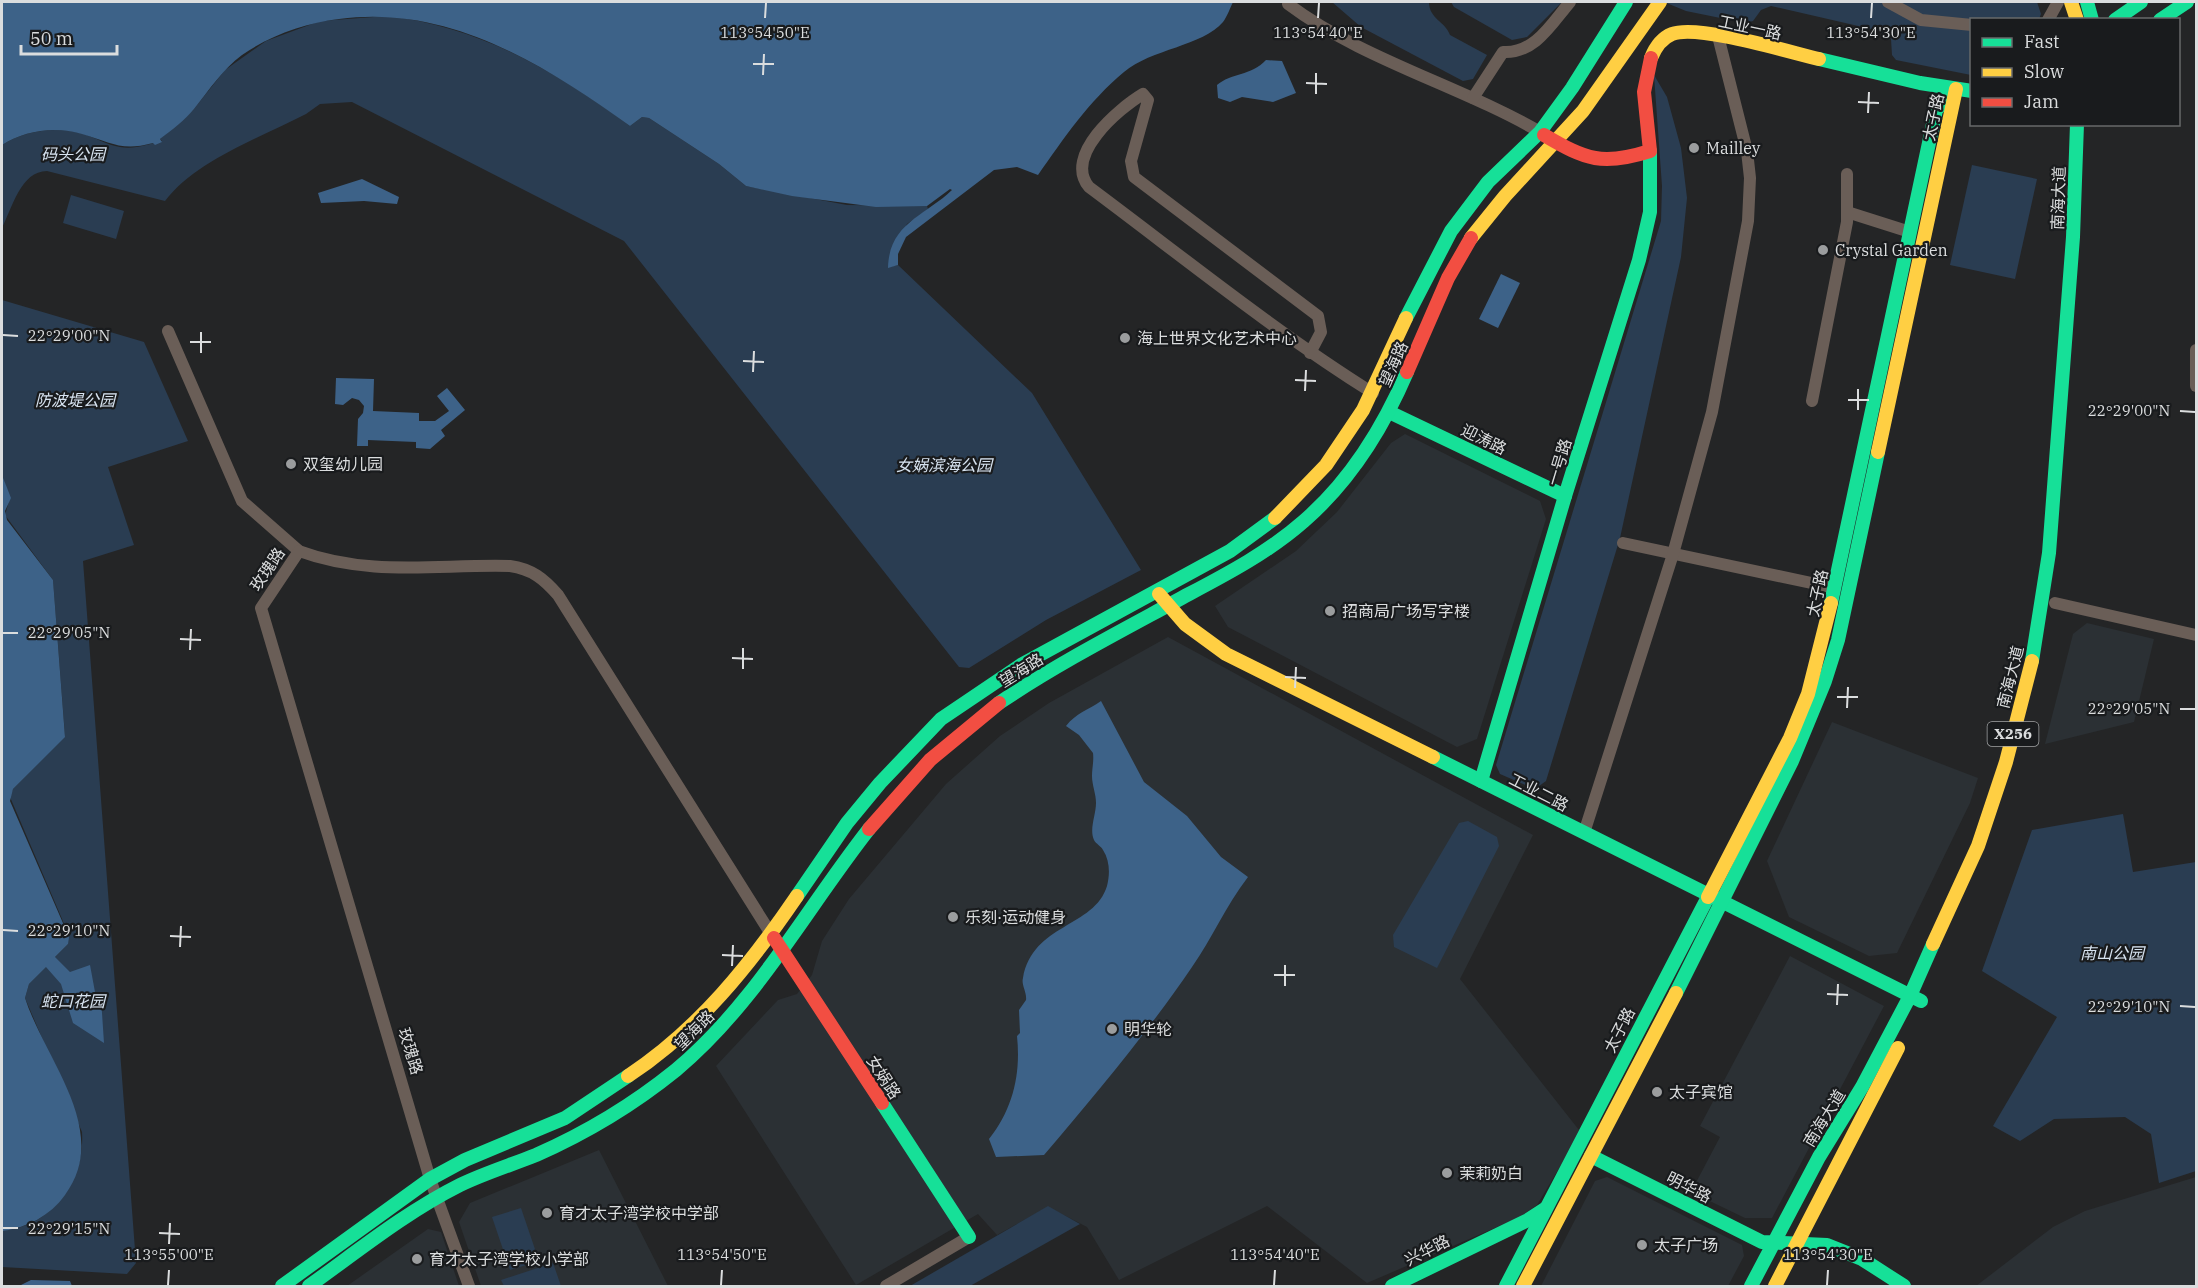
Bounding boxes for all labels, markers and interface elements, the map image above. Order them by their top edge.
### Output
street label: 工业一路 [1717,11,1783,43]
scale bar [21,18,117,56]
legend [1970,18,2180,126]
text: 113°54'50"E [720,23,810,42]
text: 113°54'40"E [1273,23,1363,42]
text: 113°54'30"E [1826,23,1916,42]
text: 50 m [30,27,73,50]
text: Fast [2024,30,2059,53]
text: Slow [2024,60,2064,83]
text: Jam [2024,90,2059,113]
street label: 太子路 [1918,91,1948,143]
place label: Mailley [1706,138,1761,158]
marker: Mailley [1687,141,1701,155]
park label: 码头公园 [41,144,107,164]
street label: 南海大道 [2047,166,2069,230]
place label: Crystal Garden [1835,240,1948,260]
marker: Crystal Garden [1816,243,1830,257]
text: 22°29'00"N [28,326,110,345]
place label: 海上世界文化艺术中心 [1137,328,1297,348]
marker: 海上世界文化艺术中心 [1118,331,1132,345]
street label: 望海路 [1374,338,1412,390]
park label: 防波堤公园 [35,390,117,410]
text: 22°29'00"N [2088,401,2170,420]
street label: 迎涛路 [1458,419,1510,459]
street label: 一号路 [1542,436,1576,488]
place label: 双玺幼儿园 [303,454,383,474]
park label: 女娲滨海公园 [896,455,994,475]
marker: 双玺幼儿园 [284,457,298,471]
street label: 玫瑰路 [245,544,289,594]
street label: 太子路 [1802,567,1832,619]
place label: 招商局广场写字楼 [1342,601,1470,621]
marker: 招商局广场写字楼 [1323,604,1337,618]
text: 22°29'05"N [28,623,110,642]
street label: 南海大道 [1993,644,2027,710]
street label: 望海路 [995,649,1047,691]
text: 22°29'05"N [2088,699,2170,718]
road number: X256 [1988,722,2038,746]
street label: 工业二路 [1506,769,1572,815]
place label: 乐刻·运动健身 [965,907,1066,927]
marker: 乐刻·运动健身 [946,910,960,924]
text: 22°29'10"N [28,921,110,940]
park label: 南山公园 [2080,943,2146,963]
park label: 蛇口花园 [41,991,107,1011]
text: 22°29'10"N [2088,997,2170,1016]
street label: 太子路 [1599,1004,1639,1056]
street label: 望海路 [670,1006,718,1054]
place label: 明华轮 [1124,1019,1172,1039]
marker: 明华轮 [1105,1022,1119,1036]
street label: 玫瑰路 [394,1025,428,1077]
street label: 女娲路 [863,1051,905,1103]
place label: 太子宾馆 [1669,1082,1733,1102]
marker: 太子宾馆 [1650,1085,1664,1099]
street label: 南海大道 [1799,1086,1849,1150]
place label: 茉莉奶白 [1459,1163,1523,1183]
marker: 茉莉奶白 [1440,1166,1454,1180]
street label: 明华路 [1663,1167,1715,1207]
place label: 育才太子湾学校中学部 [559,1203,719,1223]
marker: 育才太子湾学校中学部 [540,1206,554,1220]
text: 22°29'15"N [28,1219,110,1238]
street label: 兴华路 [1401,1230,1453,1270]
place label: 太子广场 [1654,1235,1718,1255]
marker: 太子广场 [1635,1238,1649,1252]
text: 113°55'00"E [124,1245,214,1264]
text: 113°54'50"E [677,1245,767,1264]
text: 113°54'40"E [1230,1245,1320,1264]
text: 113°54'30"E [1783,1245,1873,1264]
place label: 育才太子湾学校小学部 [429,1249,589,1269]
marker: 育才太子湾学校小学部 [410,1252,424,1266]

